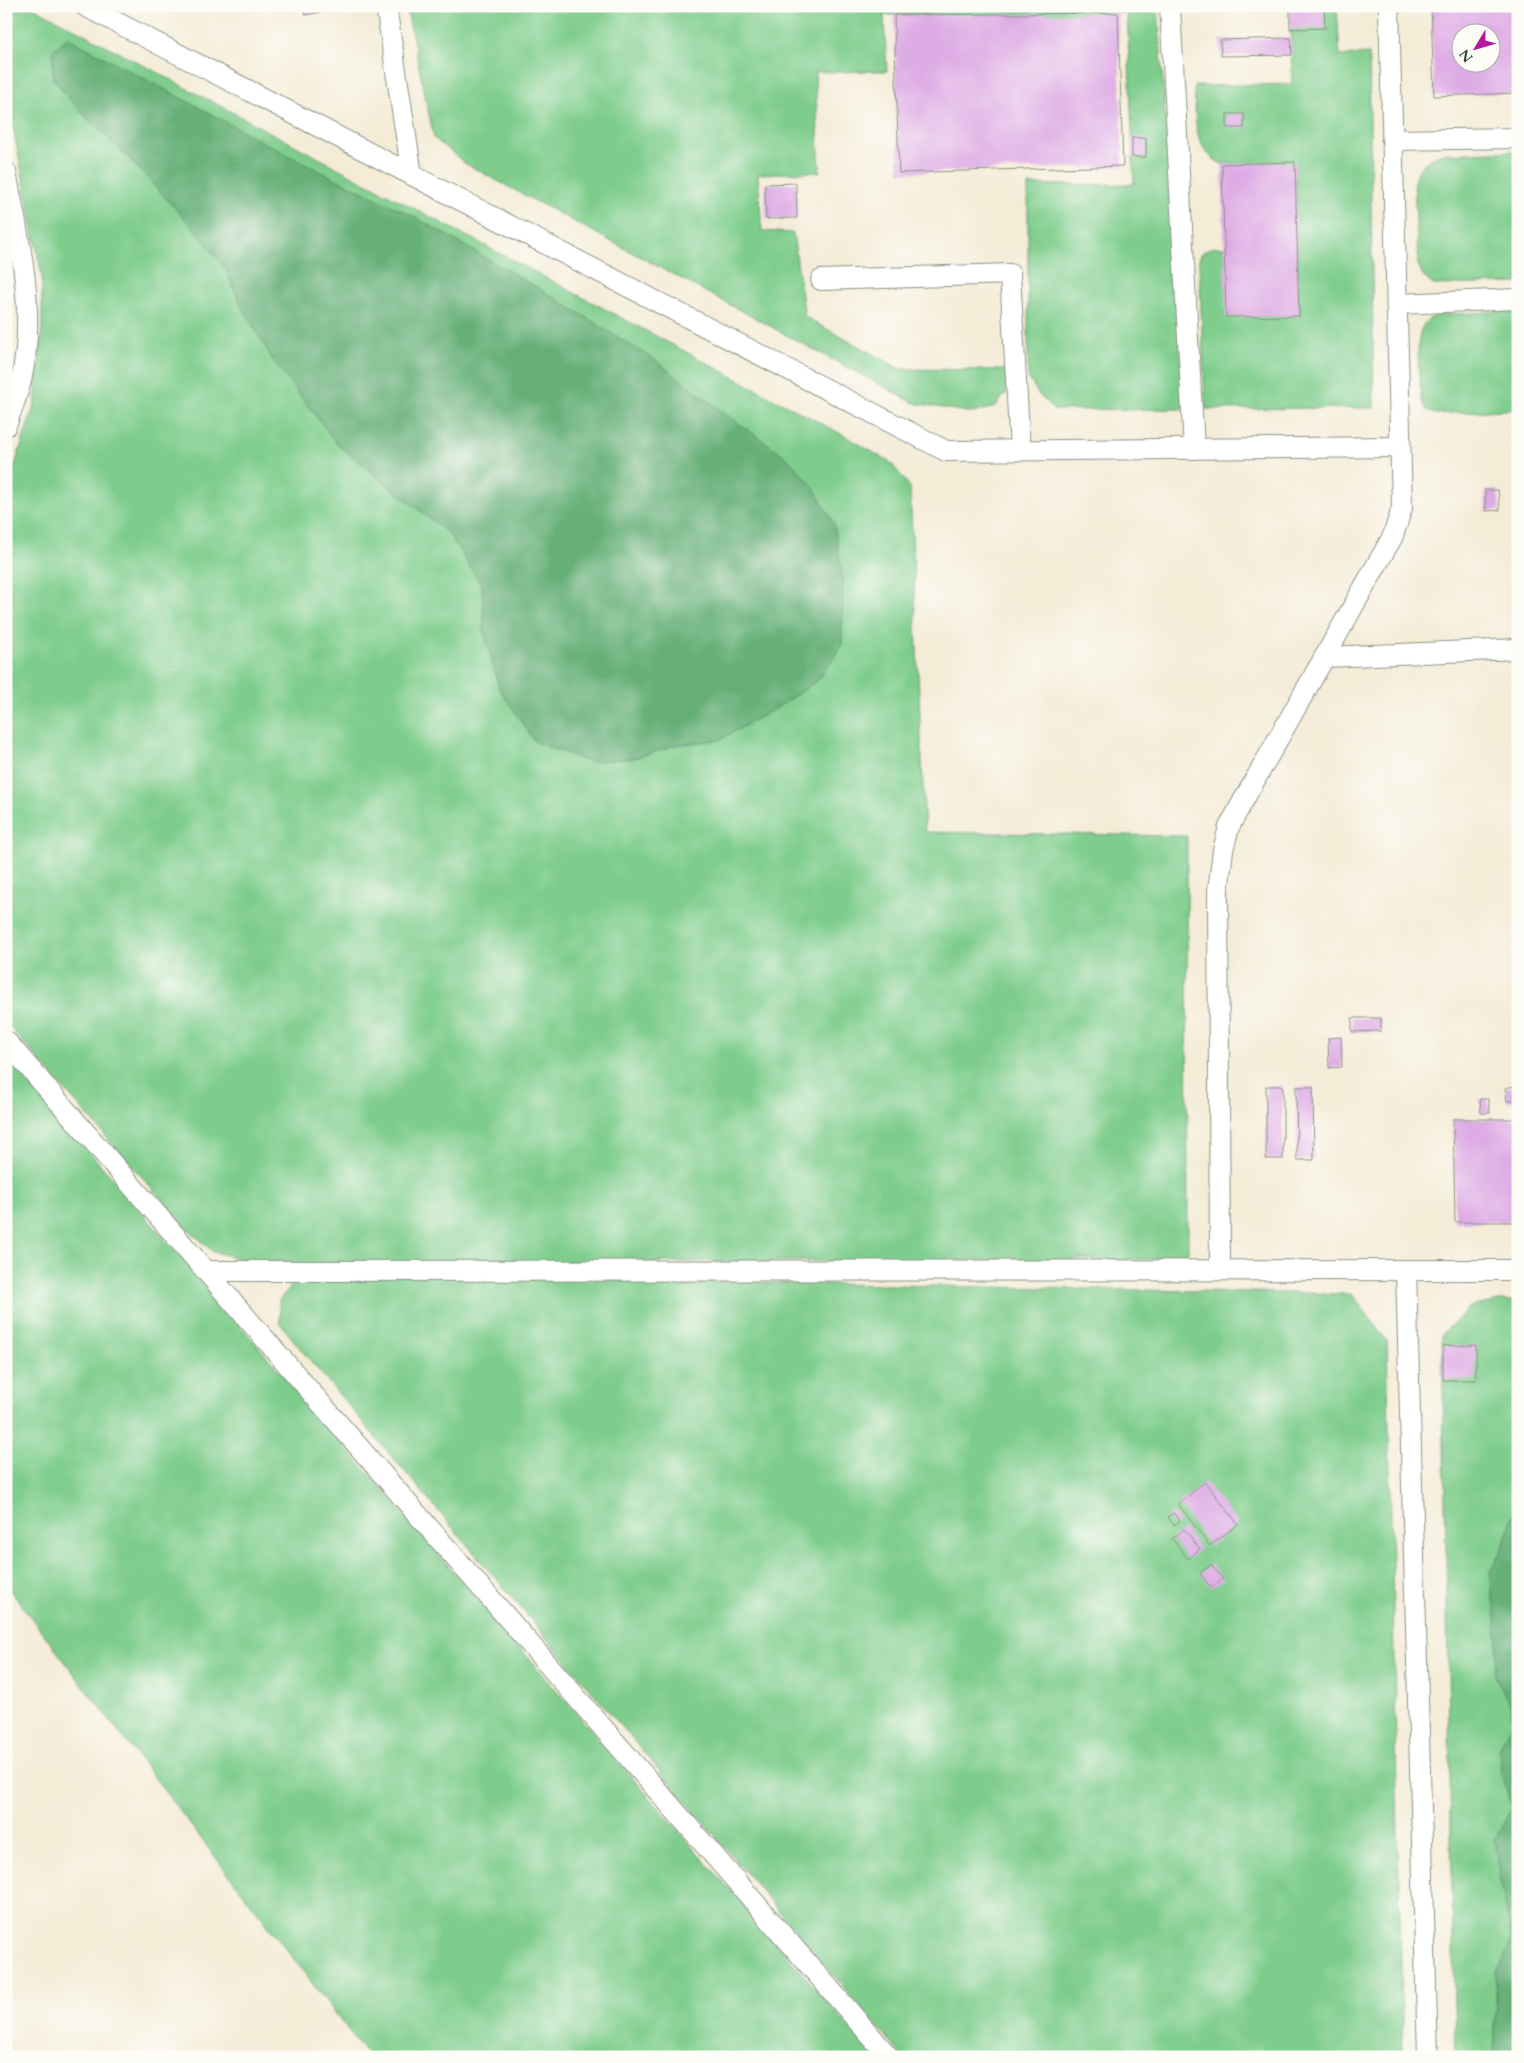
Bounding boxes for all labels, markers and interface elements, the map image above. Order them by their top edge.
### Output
north arrow [1452,22,1502,72]
text: N [1455,45,1477,66]

